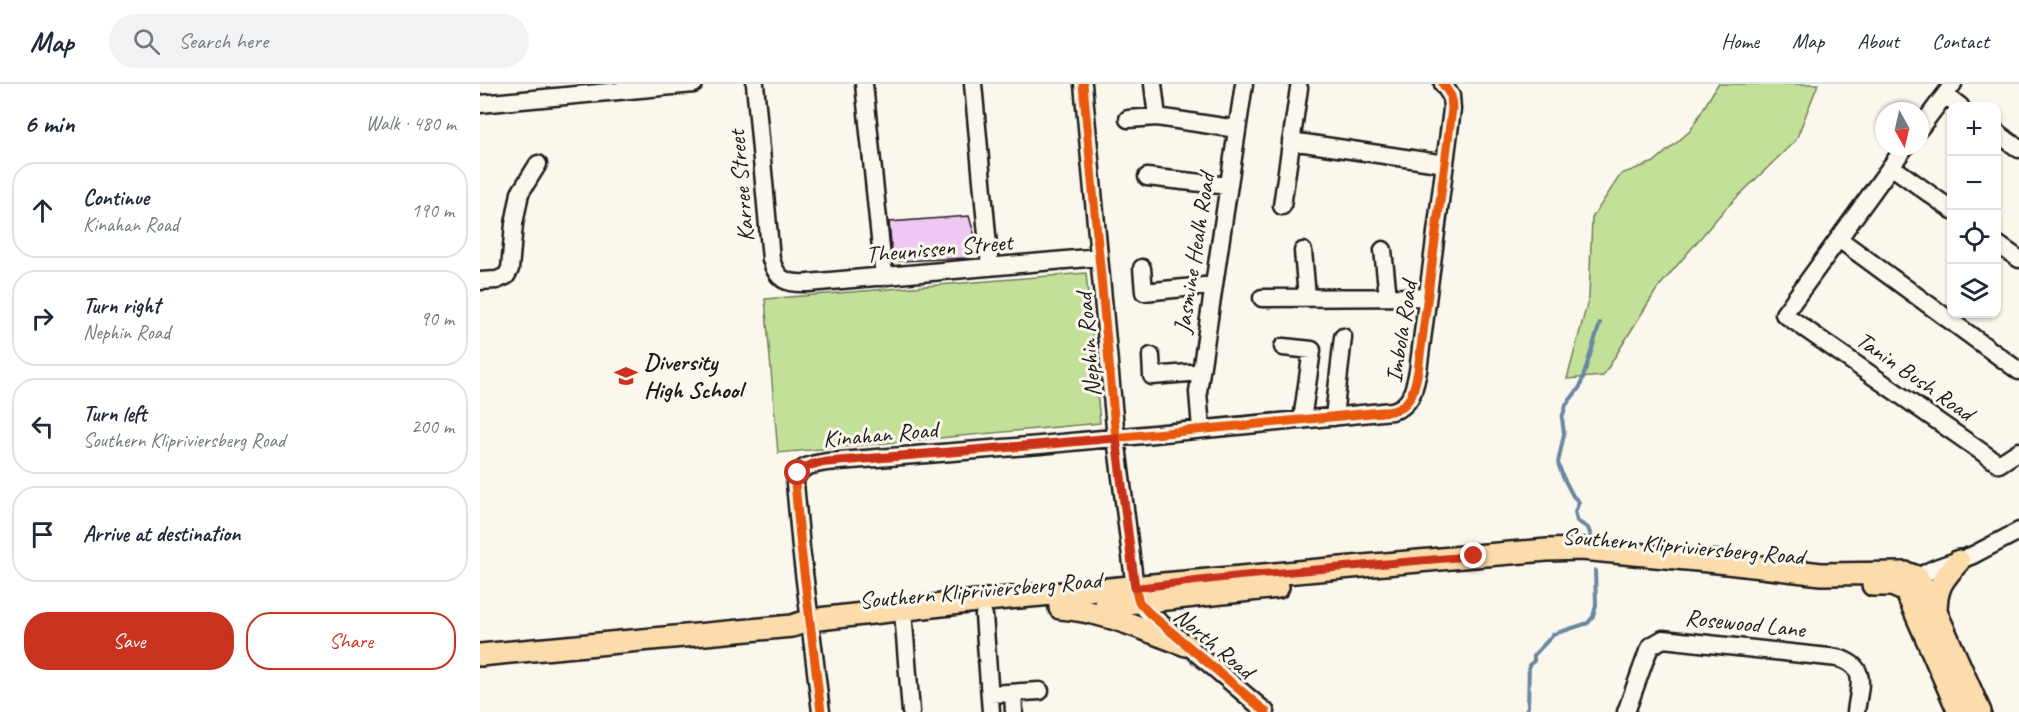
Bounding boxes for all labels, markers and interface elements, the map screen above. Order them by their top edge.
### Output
search box [109,14,529,68]
text: Map [30,24,73,59]
icon: search [130,25,163,58]
text: Search here [178,27,268,55]
text: Home [1721,28,1759,54]
text: Map [1792,28,1824,54]
text: About [1857,28,1899,54]
text: Contact [1932,28,1989,54]
north arrow [1875,102,1929,156]
map controls [1947,102,2001,318]
button: + [1947,102,2001,156]
text: 6 min [24,107,74,140]
text: Walk · 480 m [366,111,456,136]
street label: Karree Street [721,127,761,243]
button: − [1947,156,2001,210]
street label: Jasmine Healh Road [1166,167,1222,336]
text: Continue [83,184,149,212]
icon: ahead [26,194,59,227]
text: 190 m [411,198,454,223]
button: locate [1947,210,2001,264]
text: Kinahan Road [83,212,179,237]
street label: Theunissen Street [864,226,1016,269]
button: layers [1947,264,2001,318]
street label: Imbola Road [1378,276,1424,385]
street label: Nephin Road [1068,288,1107,398]
text: Turn right [83,292,160,320]
icon: right [26,302,59,335]
text: 90 m [420,306,454,331]
text: Nephin Road [83,320,170,345]
street label: Tanin Bush Road [1850,324,1983,430]
place label: Diversity High School [644,347,747,405]
school or university icon: Diversity High School [613,363,639,389]
text: Turn left [83,400,147,428]
icon: left [26,410,59,443]
text: 200 m [411,414,454,439]
street label: Kinahan Road [822,414,942,454]
text: Southern Klipriviersberg Road [83,428,285,453]
route start [784,459,810,485]
icon: arrive [26,518,59,551]
text: Arrive at destination [83,520,240,548]
street label: Southern Klipriviersberg Road [1561,520,1809,572]
route end [1460,542,1486,568]
street label: Southern Klipriviersberg Road [858,564,1106,616]
street label: North Road [1168,601,1263,688]
street label: Rosewood Lane [1684,602,1808,644]
button: Save [24,612,234,670]
button: Share [246,612,456,670]

